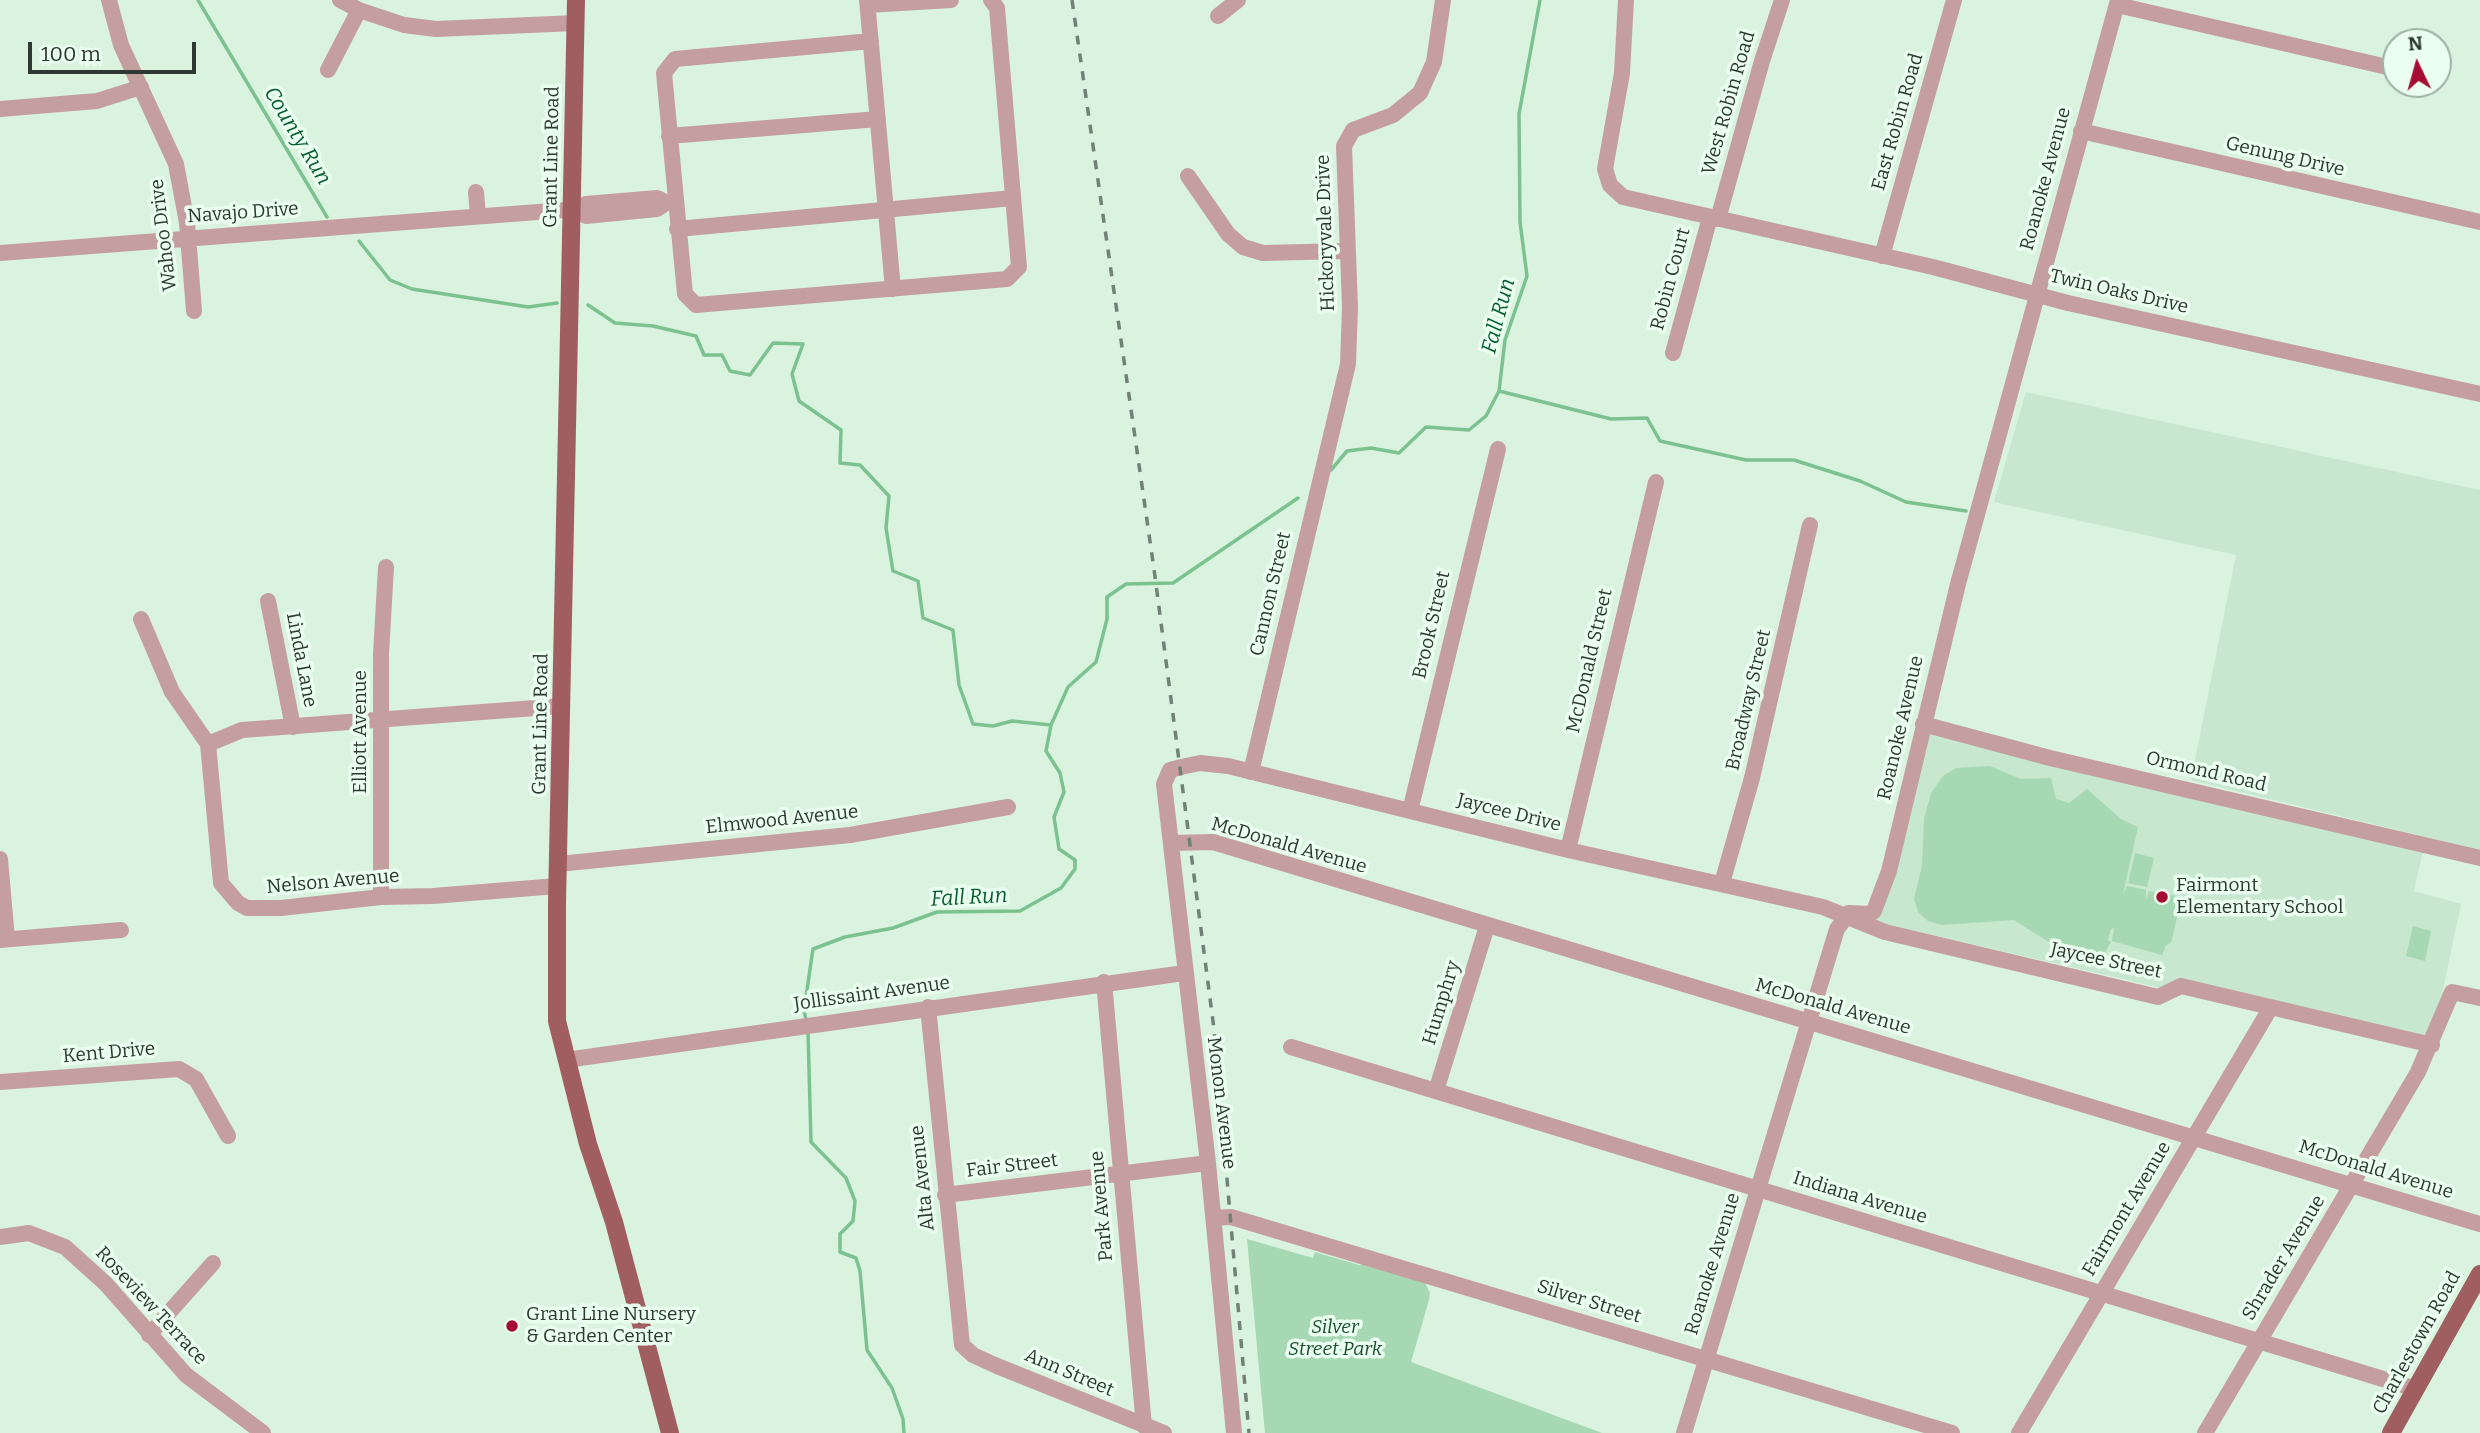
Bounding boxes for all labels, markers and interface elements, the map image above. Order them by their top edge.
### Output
scale bar [32,28,200,72]
north arrow [2382,28,2452,98]
street label: West Robin Road [1698,29,1760,177]
text: N [2407,31,2424,56]
text: 100 m [41,41,101,67]
street label: East Robin Road [1868,51,1928,193]
water label: County Run [258,82,336,190]
street label: Grant Line Road [539,86,565,228]
street label: Roanoke Avenue [2016,105,2076,253]
street label: Genung Drive [2223,132,2347,182]
street label: Hickoryvale Drive [1312,154,1340,312]
street label: Wahoo Drive [146,178,182,292]
street label: Navajo Drive [187,198,299,228]
street label: Robin Court [1646,225,1696,333]
street label: Twin Oaks Drive [2048,265,2190,319]
water label: Fall Run [1477,276,1521,356]
street label: Cannon Street [1246,530,1296,658]
street label: Brook Street [1409,569,1455,681]
street label: McDonald Street [1562,587,1618,735]
street label: Linda Lane [281,611,321,709]
street label: Broadway Street [1722,627,1776,773]
street label: Grant Line Road [528,653,554,795]
street label: Roanoke Avenue [1873,654,1929,802]
street label: Elliott Avenue [350,670,372,794]
street label: Ormond Road [2144,747,2268,797]
street label: Jaycee Drive [1455,789,1563,837]
street label: Elmwood Avenue [704,801,860,839]
street label: McDonald Avenue [1209,813,1369,879]
street label: Nelson Avenue [266,865,400,899]
place label: Fairmont Elementary School [2176,875,2343,919]
water label: Fall Run [930,883,1008,913]
marker: Fairmont Elementary School [2154,889,2170,905]
street label: Jaycee Street [2048,938,2164,984]
street label: Humphry [1418,958,1466,1048]
street label: Jollissaint Avenue [793,972,951,1016]
street label: McDonald Avenue [1753,974,1913,1040]
street label: Monon Avenue [1202,1036,1240,1170]
street label: Kent Drive [62,1038,156,1068]
street label: Alta Avenue [906,1124,940,1232]
street label: McDonald Avenue [2296,1136,2456,1204]
street label: Fairmont Avenue [2078,1138,2176,1280]
street label: Fair Street [965,1149,1059,1183]
street label: Park Avenue [1086,1150,1118,1262]
street label: Indiana Avenue [1790,1167,1930,1229]
street label: Roanoke Avenue [1681,1190,1745,1338]
street label: Shrader Avenue [2238,1191,2330,1325]
street label: Roseview Terrace [90,1242,212,1370]
street label: Charlestown Road [2368,1268,2466,1418]
street label: Silver Street [1534,1275,1644,1329]
place label: Grant Line Nursery & Garden Center [526,1304,696,1348]
park label: Silver Street Park [1288,1317,1382,1361]
marker: Grant Line Nursery & Garden Center [504,1318,520,1334]
street label: Ann Street [1021,1344,1117,1402]

